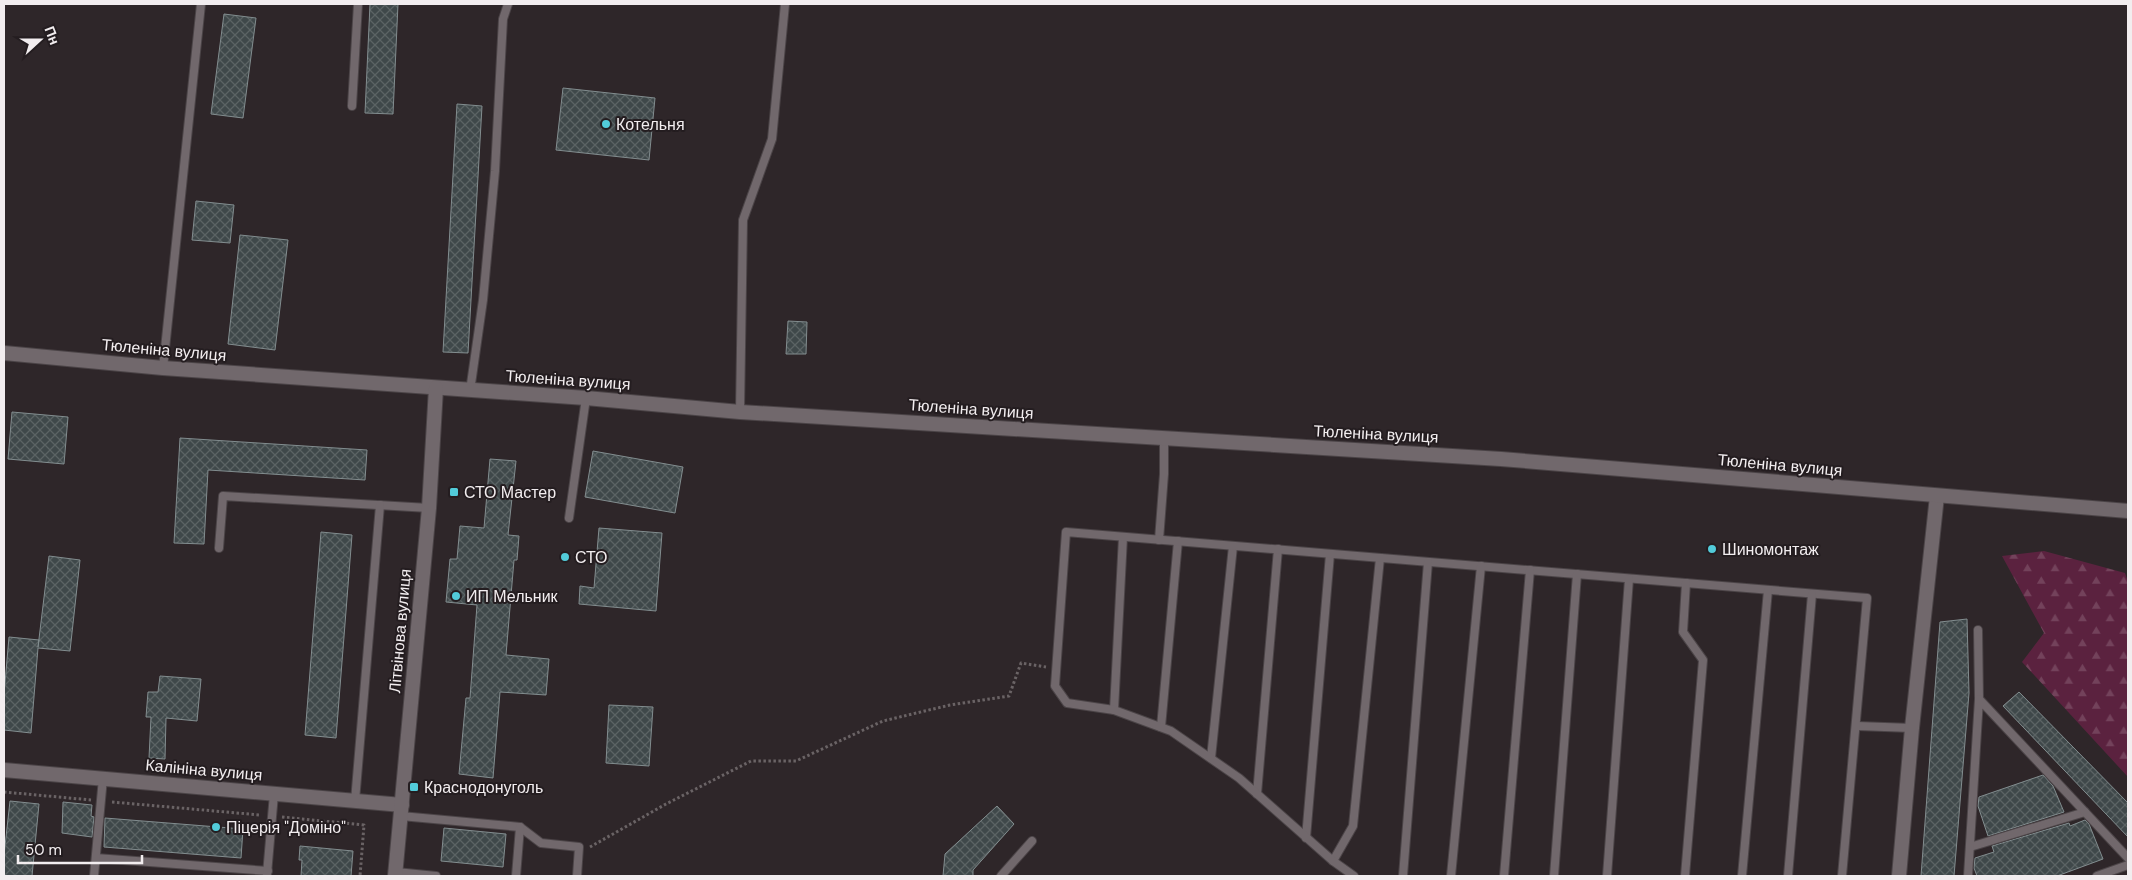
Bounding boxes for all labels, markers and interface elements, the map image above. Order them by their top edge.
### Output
north arrow [15,15,65,65]
text: Пн [40,23,64,47]
place label: Котельня [616,114,685,135]
marker: Котельня [600,118,612,130]
street label: Тюленіна вулиця [101,334,227,366]
street label: Тюленіна вулиця [505,365,631,395]
street label: Тюленіна вулиця [908,394,1034,424]
street label: Тюленіна вулиця [1313,420,1439,448]
street label: Тюленіна вулиця [1717,449,1843,481]
place label: СТО Мастер [464,482,556,503]
marker: СТО Мастер [448,486,460,498]
place label: Шиномонтаж [1722,539,1819,560]
marker: Шиномонтаж [1706,543,1718,555]
place label: СТО [575,547,608,568]
marker: СТО [559,551,571,563]
street label: Літвінова вулиця [384,568,416,694]
place label: ИП Мельник [466,586,559,607]
marker: ИП Мельник [450,590,462,602]
street label: Калініна вулиця [145,754,263,786]
place label: Краснодонуголь [424,777,543,798]
marker: Краснодонуголь [408,781,420,793]
place label: Піцерія "Доміно" [226,817,346,838]
marker: Піцерія "Доміно" [210,821,222,833]
scale bar [18,832,141,864]
text: 50 m [25,840,62,860]

